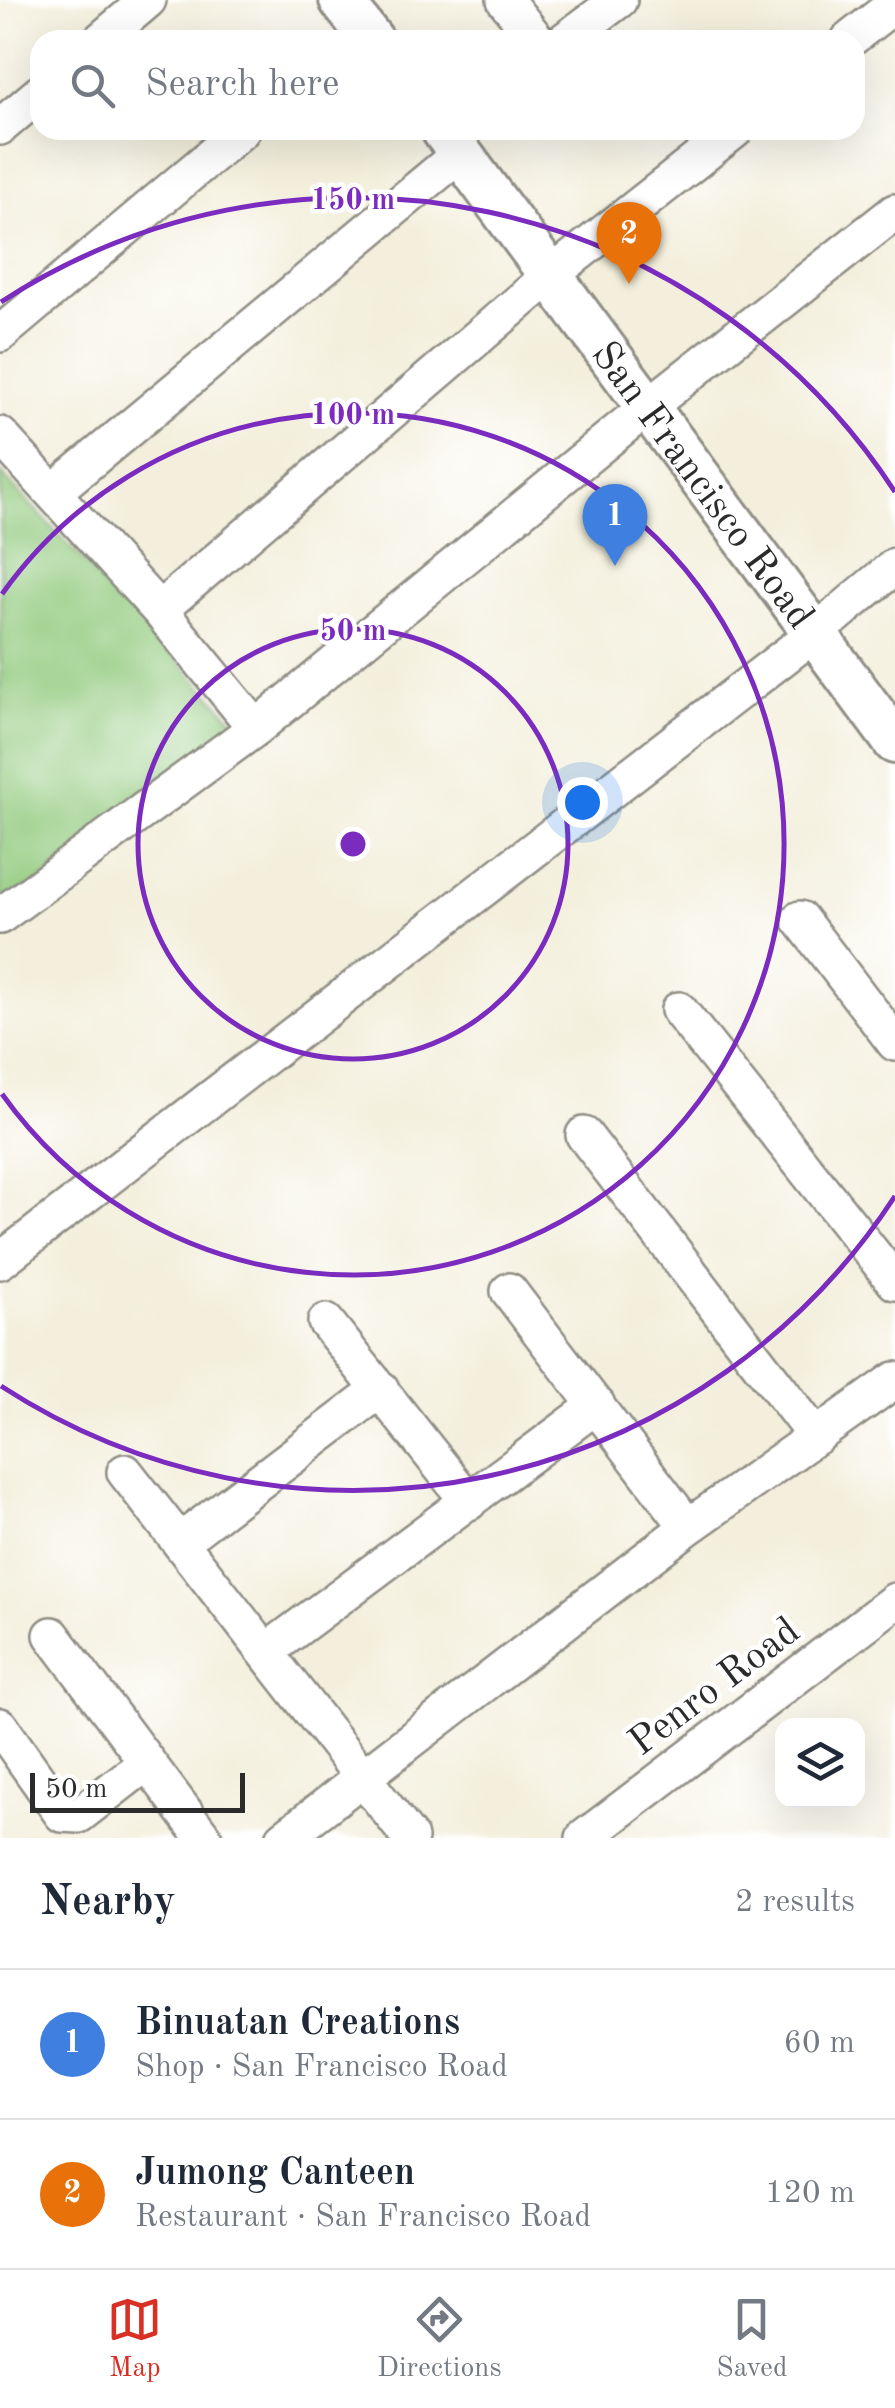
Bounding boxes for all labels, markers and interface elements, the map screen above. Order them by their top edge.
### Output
search box [30,30,865,140]
icon: search [65,58,120,113]
text: Search here [145,66,340,104]
text: 150 m [311,186,395,216]
pin: 2 [596,202,662,284]
street label: San Francisco Road [582,335,820,637]
text: 100 m [311,401,395,431]
pin: 1 [582,484,648,566]
text: 50 m [319,617,387,647]
your location [557,777,608,828]
centre of rings [335,826,371,862]
street label: Penro Road [623,1612,808,1765]
map controls [775,1718,865,1808]
button: layers [775,1718,865,1808]
scale bar [30,1768,245,1812]
text: 50 m [45,1776,108,1804]
text: Nearby [40,1882,176,1924]
text: 2 results [735,1887,855,1919]
text: Binuatan Creations [135,2005,460,2043]
text: 1 [63,2028,82,2060]
text: 60 m [784,2028,855,2060]
text: Shop · San Francisco Road [135,2052,508,2084]
text: Jumong Canteen [135,2155,415,2193]
text: 2 [63,2178,82,2210]
text: 120 m [765,2178,855,2210]
text: Restaurant · San Francisco Road [135,2202,591,2234]
tab: Map [107,2292,162,2387]
tab: Directions [377,2292,502,2387]
tab: Saved [716,2292,788,2387]

